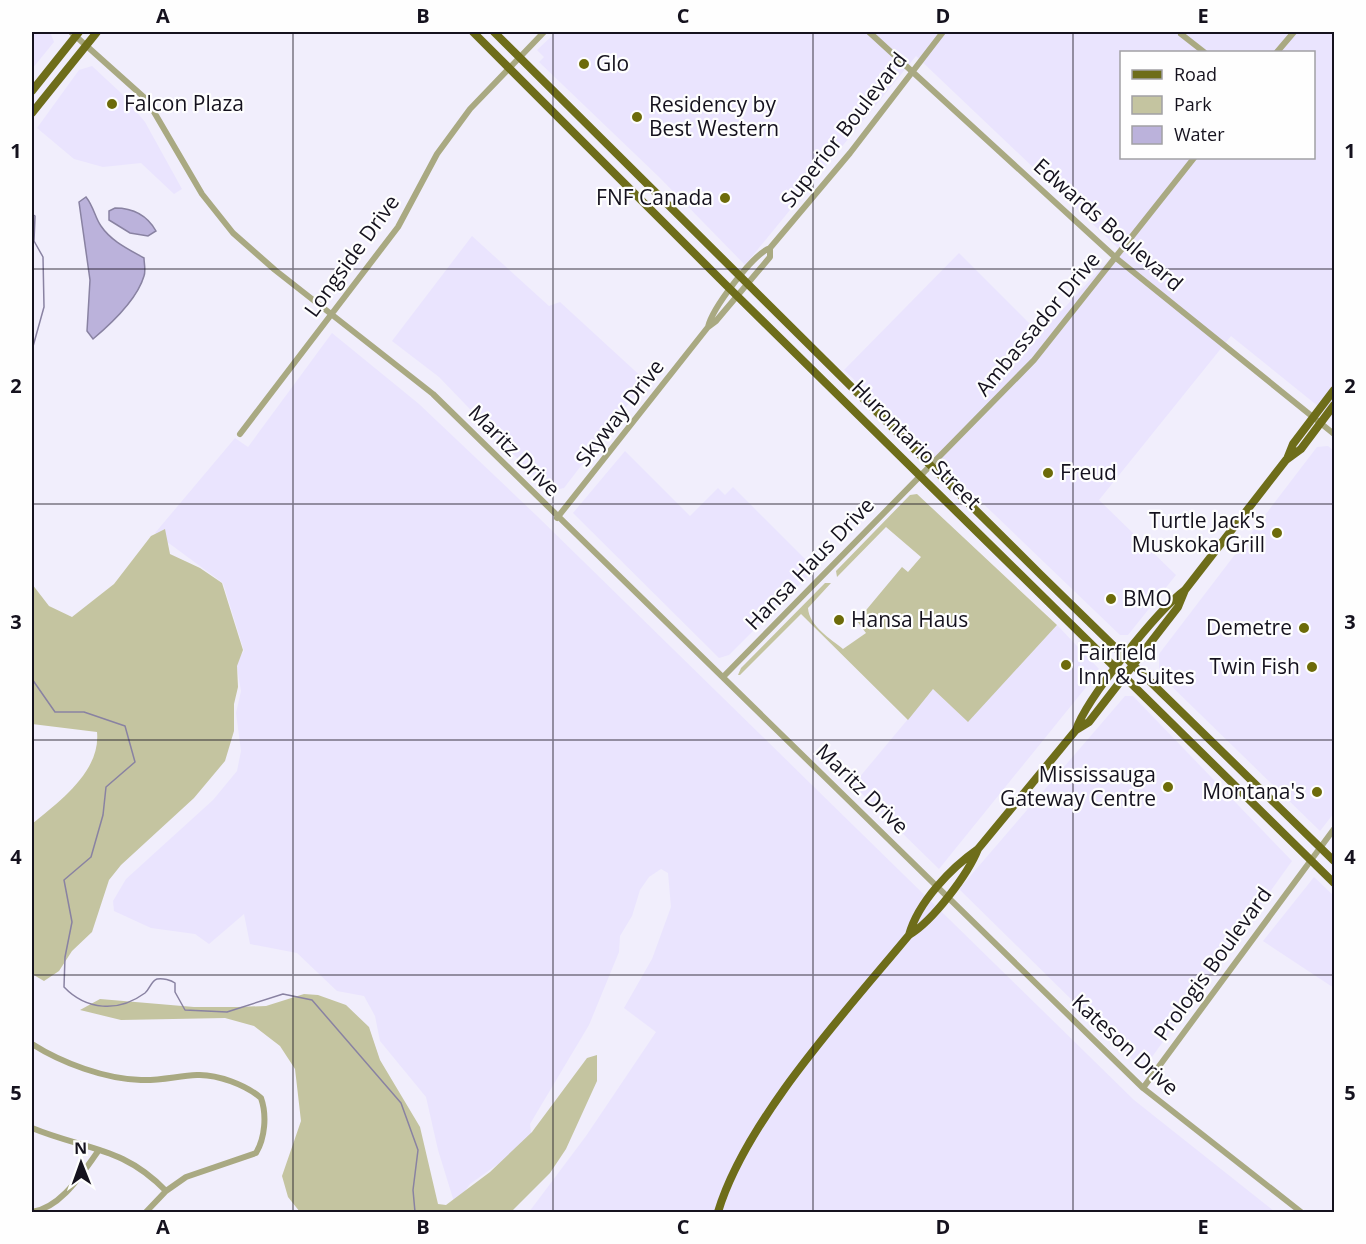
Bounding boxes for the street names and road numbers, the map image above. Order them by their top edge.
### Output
street label: Superior Boulevard [774,46,913,213]
street label: Edwards Boulevard [1028,152,1189,297]
street label: Longside Drive [297,189,405,322]
street label: Ambassador Drive [969,245,1106,401]
street label: Skyway Drive [569,353,670,472]
street label: Hurontario Street [846,373,988,515]
street label: Maritz Drive [463,398,567,502]
street label: Hansa Haus Drive [739,491,880,636]
street label: Maritz Drive [810,737,915,840]
street label: Prologis Boulevard [1147,881,1278,1046]
street label: Kateson Drive [1066,988,1185,1101]

